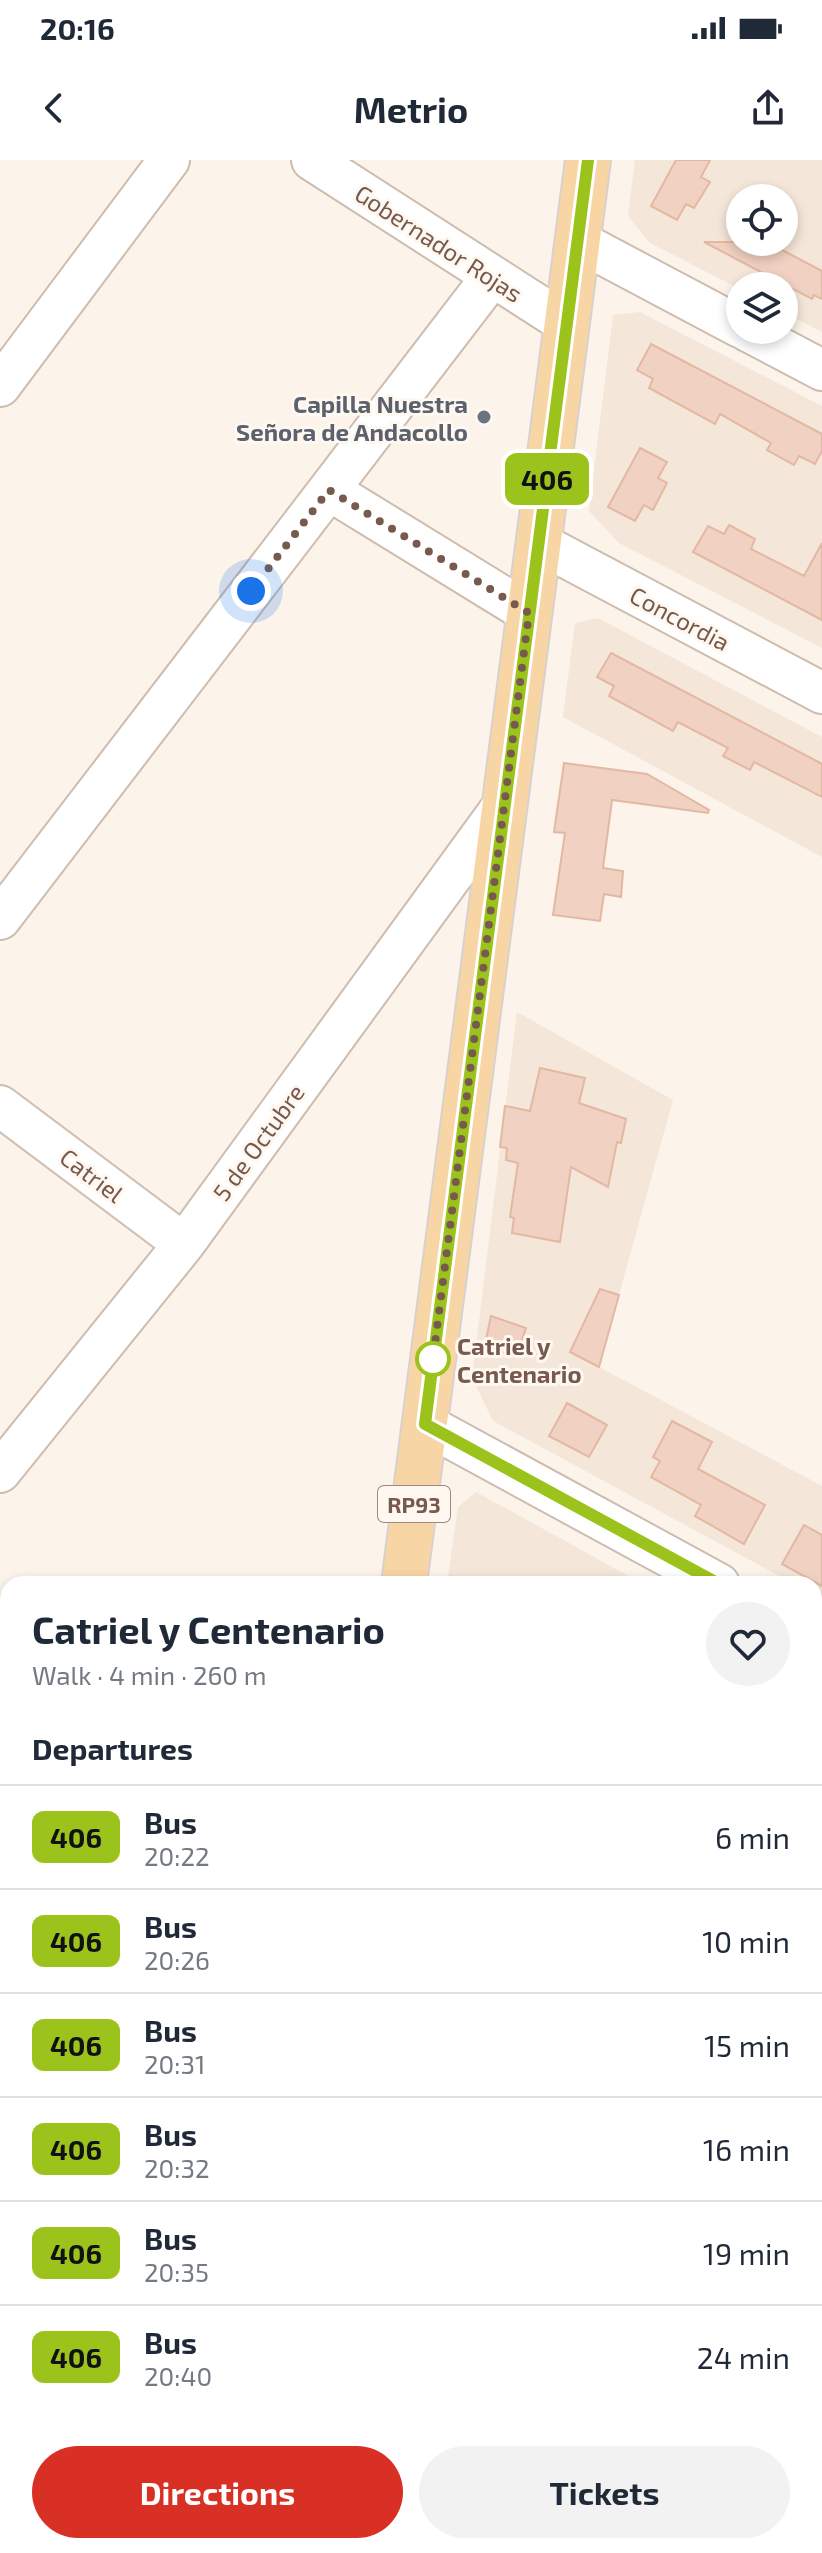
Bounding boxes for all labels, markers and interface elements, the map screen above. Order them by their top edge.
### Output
text: 20:16 [40,10,115,46]
icon: back [32,86,76,130]
icon: share [746,86,790,130]
text: Metrio [354,87,468,130]
street label: Gobernador Rojas [350,178,528,308]
map controls [726,184,798,344]
button: locate [726,184,798,256]
button: layers [726,272,798,344]
place label: Capilla Nuestra Señora de Andacollo [236,389,468,446]
marker: Capilla Nuestra Señora de Andacollo [475,408,493,426]
line badge: 406 [501,453,593,505]
text: 406 [521,462,573,496]
your location [231,571,271,611]
street label: Concordia [625,580,735,656]
street label: 5 de Octubre [206,1078,310,1206]
street label: Catriel [55,1142,129,1208]
place label: Catriel y Centenario [457,1331,582,1388]
marker: Catriel y Centenario [416,1342,450,1376]
road number: RP93 [378,1486,450,1522]
button: heart [706,1602,790,1686]
text: Catriel y Centenario [32,1606,385,1652]
text: Walk · 4 min · 260 m [32,1659,267,1690]
text: Departures [32,1730,193,1766]
text: Bus [144,1804,197,1840]
text: 6 min [715,1819,790,1855]
text: 406 [50,1820,102,1854]
text: 20:22 [144,1840,210,1871]
text: Bus [144,1908,197,1944]
text: 10 min [702,1923,790,1959]
text: 406 [50,1924,102,1958]
text: 20:26 [144,1944,210,1975]
text: Bus [144,2012,197,2048]
text: 15 min [704,2027,790,2063]
text: 406 [50,2028,102,2062]
text: 20:31 [144,2048,205,2079]
text: Bus [144,2116,197,2152]
text: 16 min [703,2131,790,2167]
text: 406 [50,2132,102,2166]
text: 20:32 [144,2152,210,2183]
text: Bus [144,2220,197,2256]
text: 19 min [703,2235,790,2271]
text: 406 [50,2236,102,2270]
text: 20:35 [144,2256,209,2287]
text: Bus [144,2324,197,2360]
text: 24 min [697,2339,790,2375]
text: 406 [50,2340,102,2374]
text: 20:40 [144,2360,212,2391]
button: Directions [32,2446,403,2538]
button: Tickets [419,2446,790,2538]

